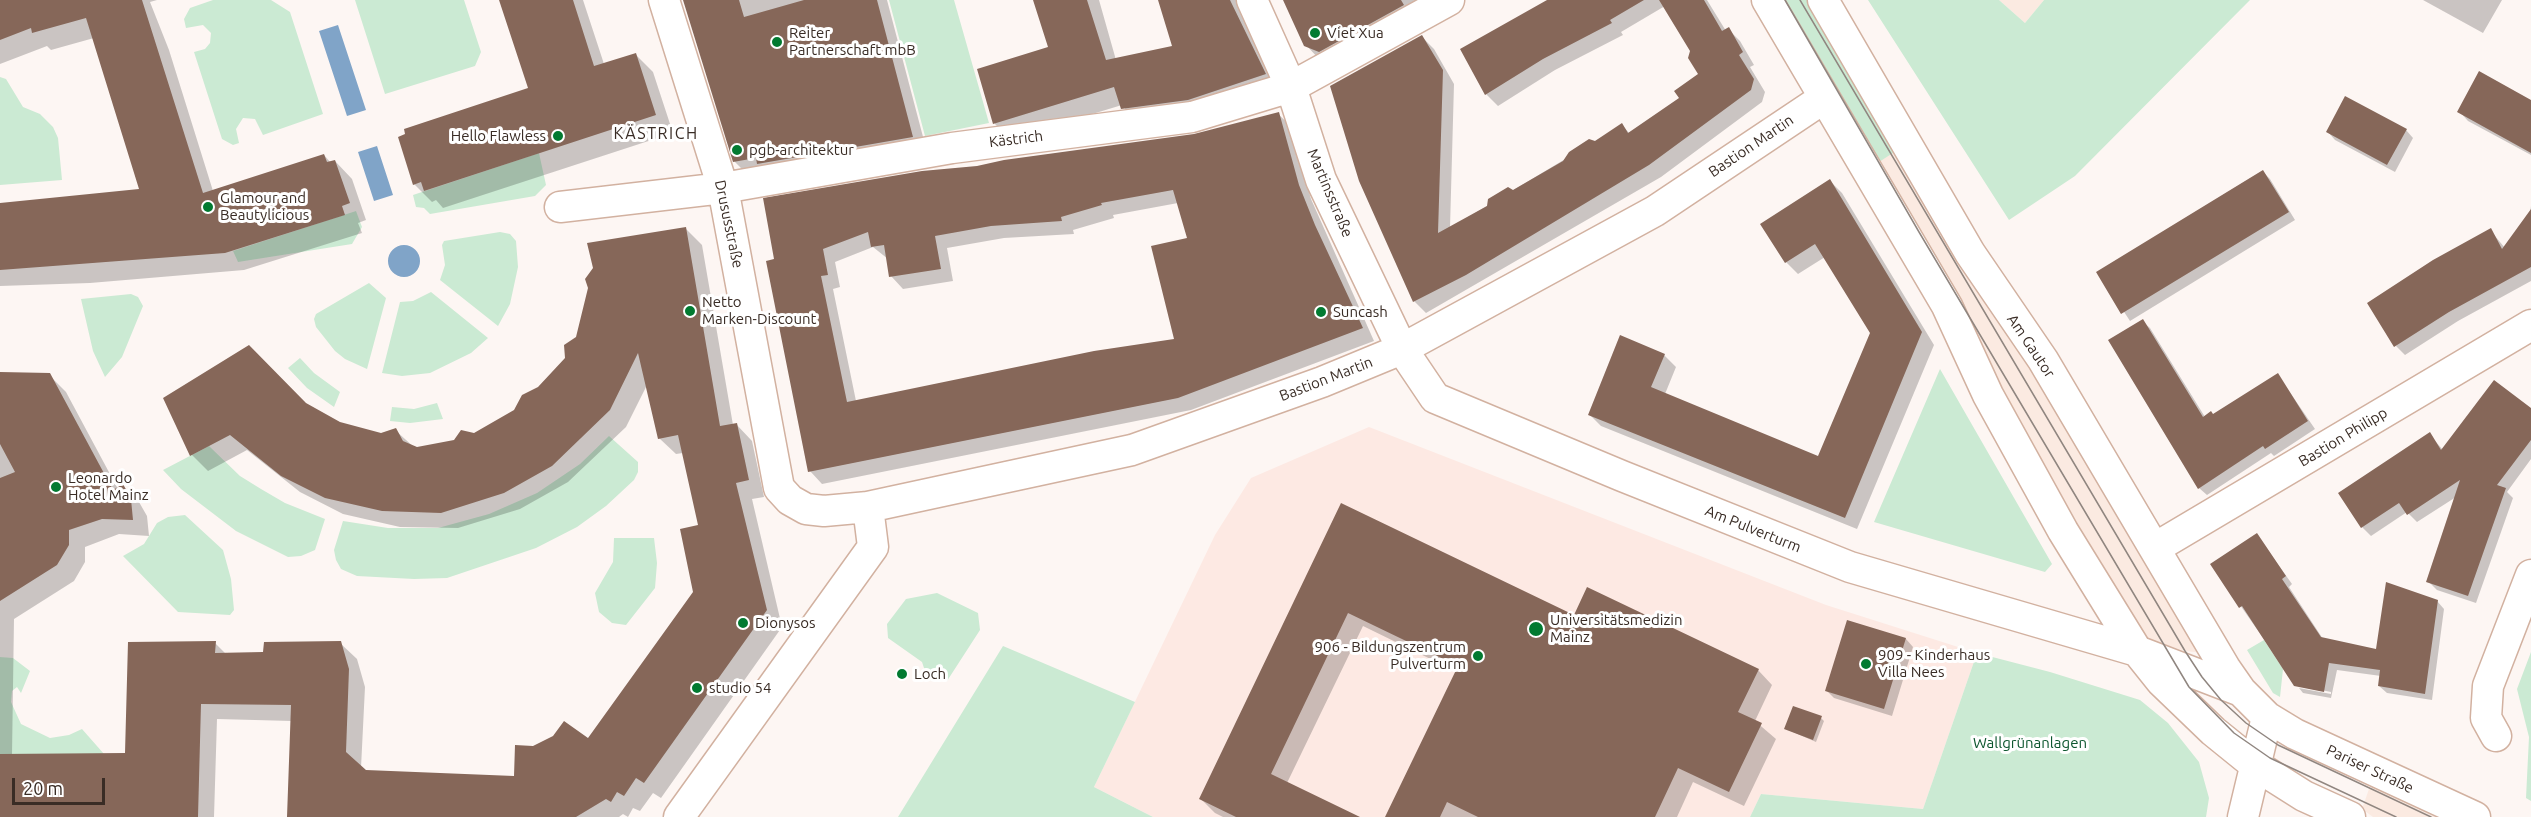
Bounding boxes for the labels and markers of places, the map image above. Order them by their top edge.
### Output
place label: Reiter Partnerschaft mbB [789,24,916,59]
place label: Viet Xua [1327,24,1384,42]
marker: Viet Xua [1308,26,1322,40]
marker: Reiter Partnerschaft mbB [770,35,784,49]
place label: Hello Flawless [451,127,546,145]
marker: Hello Flawless [551,129,565,143]
place label: pgb-architektur [749,141,854,159]
marker: pgb-architektur [730,143,744,157]
place label: Glamour and Beautylicious [220,189,309,224]
marker: Glamour and Beautylicious [201,200,215,214]
place label: Netto Marken-Discount [702,293,816,328]
place label: Suncash [1333,303,1388,321]
marker: Netto Marken-Discount [683,304,697,318]
marker: Suncash [1314,305,1328,319]
place label: Leonardo Hotel Mainz [68,469,149,504]
marker: Leonardo Hotel Mainz [49,480,63,494]
place label: Universitätsmedizin Mainz [1550,611,1683,646]
place label: Dionysos [755,614,815,632]
marker: Dionysos [736,616,750,630]
marker: Universitätsmedizin Mainz [1527,620,1545,638]
place label: 906 - Bildungszentrum Pulverturm [1315,638,1466,673]
place label: 909 - Kinderhaus Villa Nees [1878,646,1990,681]
marker: 906 - Bildungszentrum Pulverturm [1471,649,1485,663]
marker: 909 - Kinderhaus Villa Nees [1859,657,1873,671]
place label: Loch [914,665,946,683]
marker: Loch [895,667,909,681]
place label: studio 54 [709,679,772,697]
marker: studio 54 [690,681,704,695]

